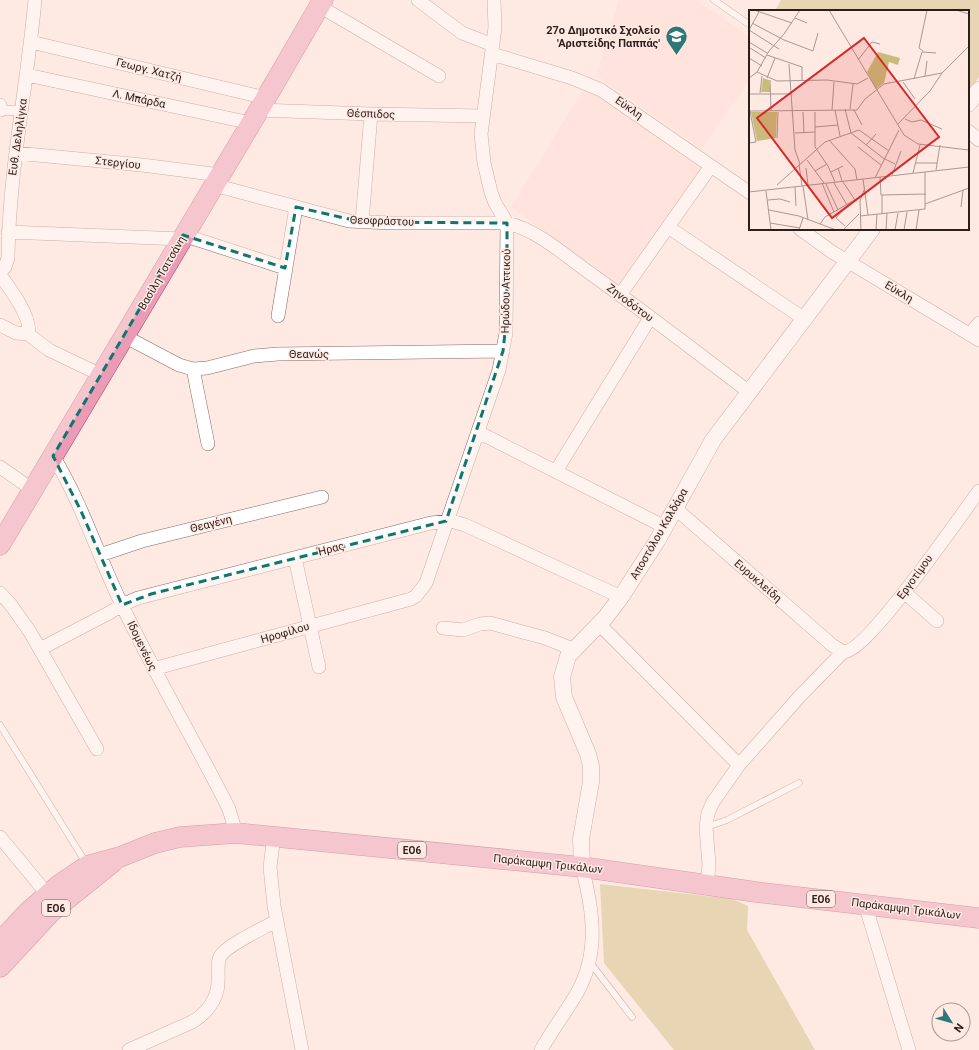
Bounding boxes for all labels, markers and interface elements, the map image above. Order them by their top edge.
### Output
inset map [749,10,969,230]
school or university icon: 27ο Δημοτικό Σχολείο 'Αριστείδης Παππάς' [663,23,689,56]
place label: 27ο Δημοτικό Σχολείο 'Αριστείδης Παππάς' [546,24,660,50]
street label: Γεωργ. Χατζή [115,56,183,84]
street label: Λ. Μπάρδα [111,87,167,111]
street label: Εύκλη [613,94,645,122]
street label: Ευθ. Δεληλίγκα [6,97,30,176]
street label: Θέσπιδος [347,107,395,121]
street label: Στεργίου [95,154,141,172]
street label: Θεοφράστου [350,213,414,229]
street label: Βασίλη Τσιτσάνη [136,234,188,312]
street label: Ηρώδου Αττικού [499,249,513,333]
street label: Εύκλη [883,279,915,305]
street label: Ζηνοδότου [604,281,656,325]
street label: Θεανώς [289,348,329,361]
street label: Αποστόλου Καλδάρα [628,485,691,582]
street label: Θεαγένη [189,513,233,535]
street label: Ήρας [315,539,346,559]
street label: Εργοτίμου [895,552,935,602]
street label: Ευρυκλείδη [732,557,784,605]
street label: Ιδομενέως [124,619,160,673]
street label: Ηροφίλου [259,620,311,646]
road number: ΕΟ6 [398,842,426,858]
street label: Παράκαμψη Τρικάλων [493,852,604,876]
road number: ΕΟ6 [807,891,835,907]
street label: Παράκαμψη Τρικάλων [851,896,962,922]
road number: ΕΟ6 [42,900,70,916]
north arrow [931,1002,971,1042]
text: N [951,1021,966,1035]

